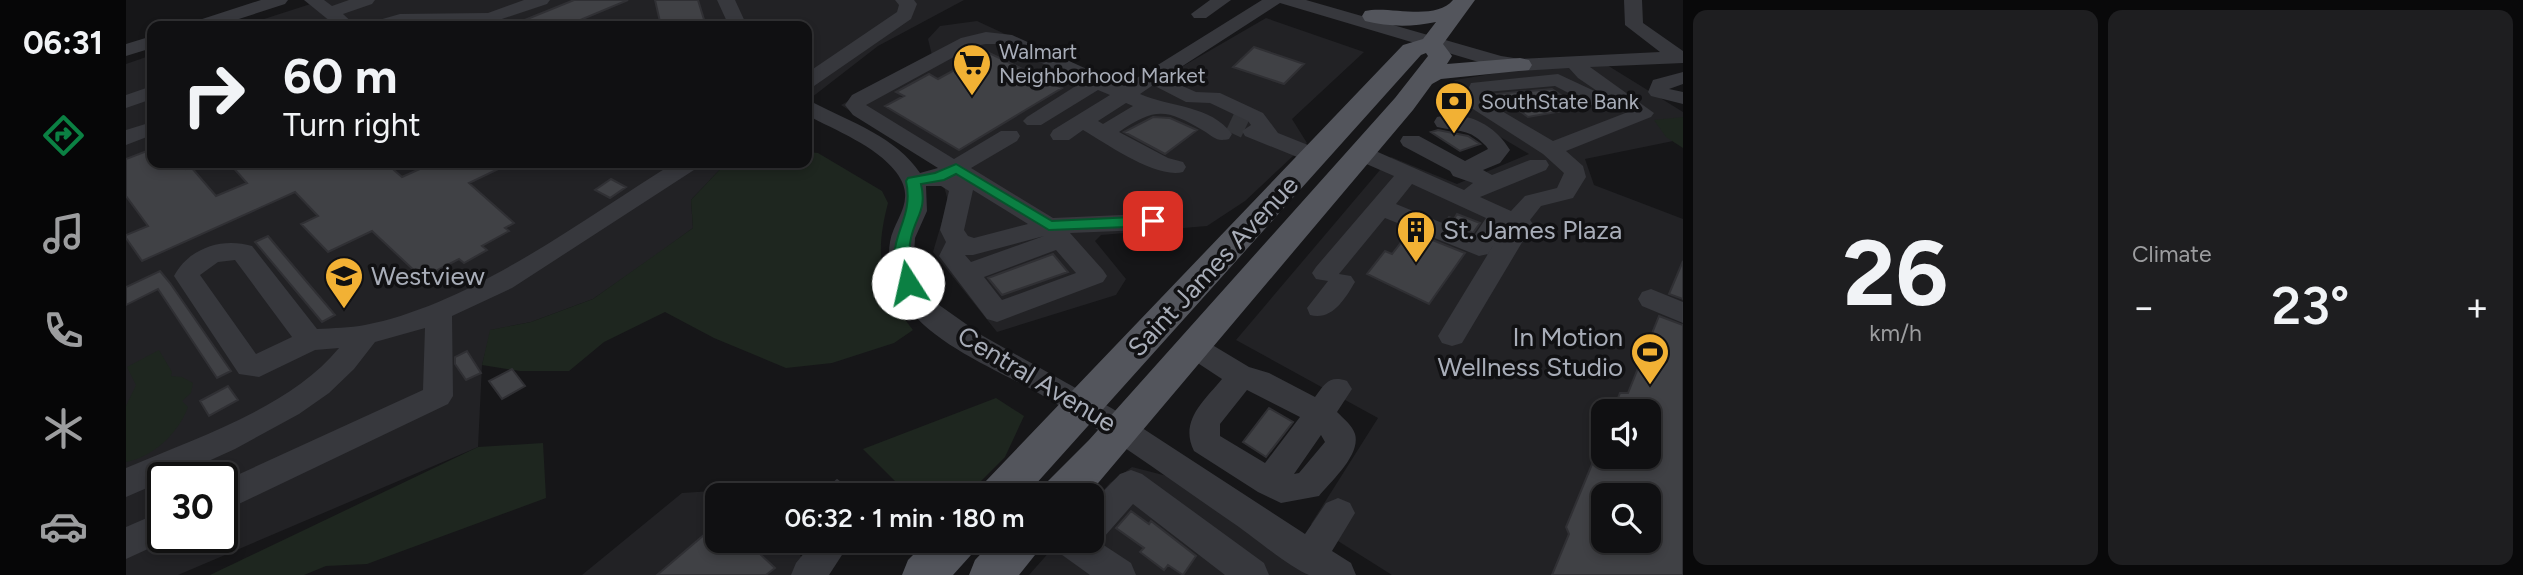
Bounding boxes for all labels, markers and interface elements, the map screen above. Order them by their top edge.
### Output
text: 06:31 [23,24,103,62]
place label: Walmart Neighborhood Market [999,39,1206,88]
supermarket icon: Walmart Neighborhood Market [951,42,993,97]
text: 60 m [283,46,398,105]
icon: right [168,49,259,140]
bank icon: SouthState Bank [1433,80,1475,135]
place label: SouthState Bank [1481,89,1640,114]
text: Turn right [283,106,421,144]
icon: directions [39,111,88,160]
street label: Saint James Avenue [1121,169,1305,363]
pin [1123,191,1183,251]
icon: arrive [1134,202,1172,240]
icon: music [39,209,88,258]
building icon: St. James Plaza [1395,209,1437,264]
place label: St. James Plaza [1443,214,1622,246]
text: 26 [1843,219,1948,328]
text: Climate [2132,240,2211,268]
position arrow [871,246,945,320]
school or university icon: Westview [323,255,365,310]
place label: Westview [371,260,485,292]
text: 23° [2272,275,2349,337]
text: − [2132,284,2156,330]
text: + [2465,284,2489,330]
icon: phone [39,306,88,355]
street label: Central Avenue [952,319,1122,439]
text: km/h [1869,319,1922,347]
place label: In Motion Wellness Studio [1437,321,1623,383]
sports icon: In Motion Wellness Studio [1629,331,1671,386]
map controls [1591,399,1661,553]
button: sound [1591,399,1661,469]
icon: climate [39,404,88,453]
speed limit sign: 30 [147,462,238,553]
button: search [1591,483,1661,553]
icon: car [39,502,88,551]
text: 06:32 · 1 min · 180 m [785,502,1024,534]

